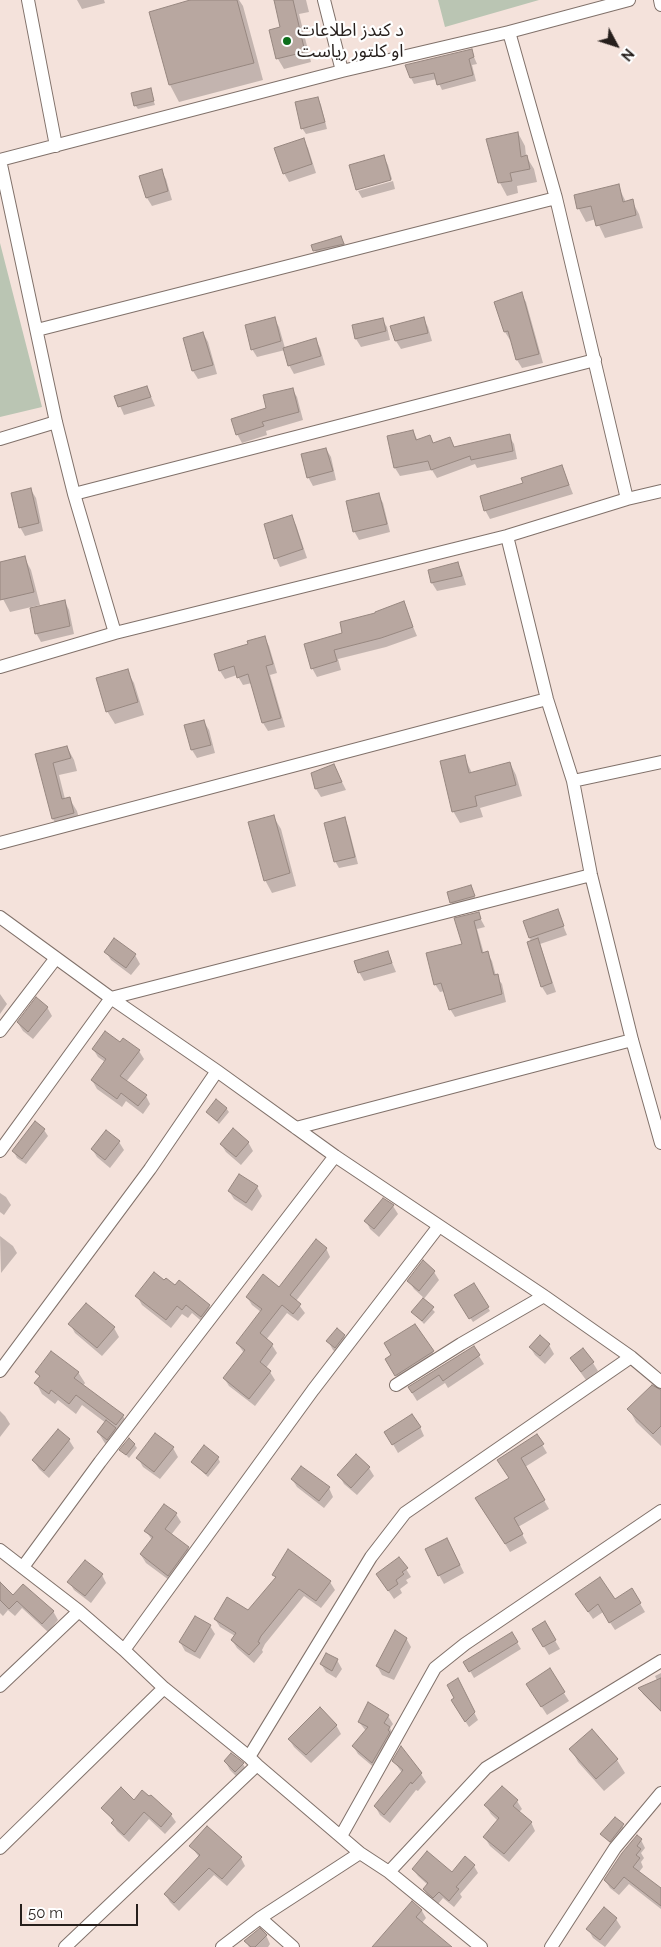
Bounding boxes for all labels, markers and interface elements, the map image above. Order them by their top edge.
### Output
place label: د کندز اطلاعات او کلتور ریاست [297,20,404,62]
north arrow [591,20,641,70]
marker: د کندز اطلاعات او کلتور ریاست [281,35,293,47]
text: N [618,45,637,64]
scale bar [22,1894,140,1926]
text: 50 m [28,1904,63,1922]

